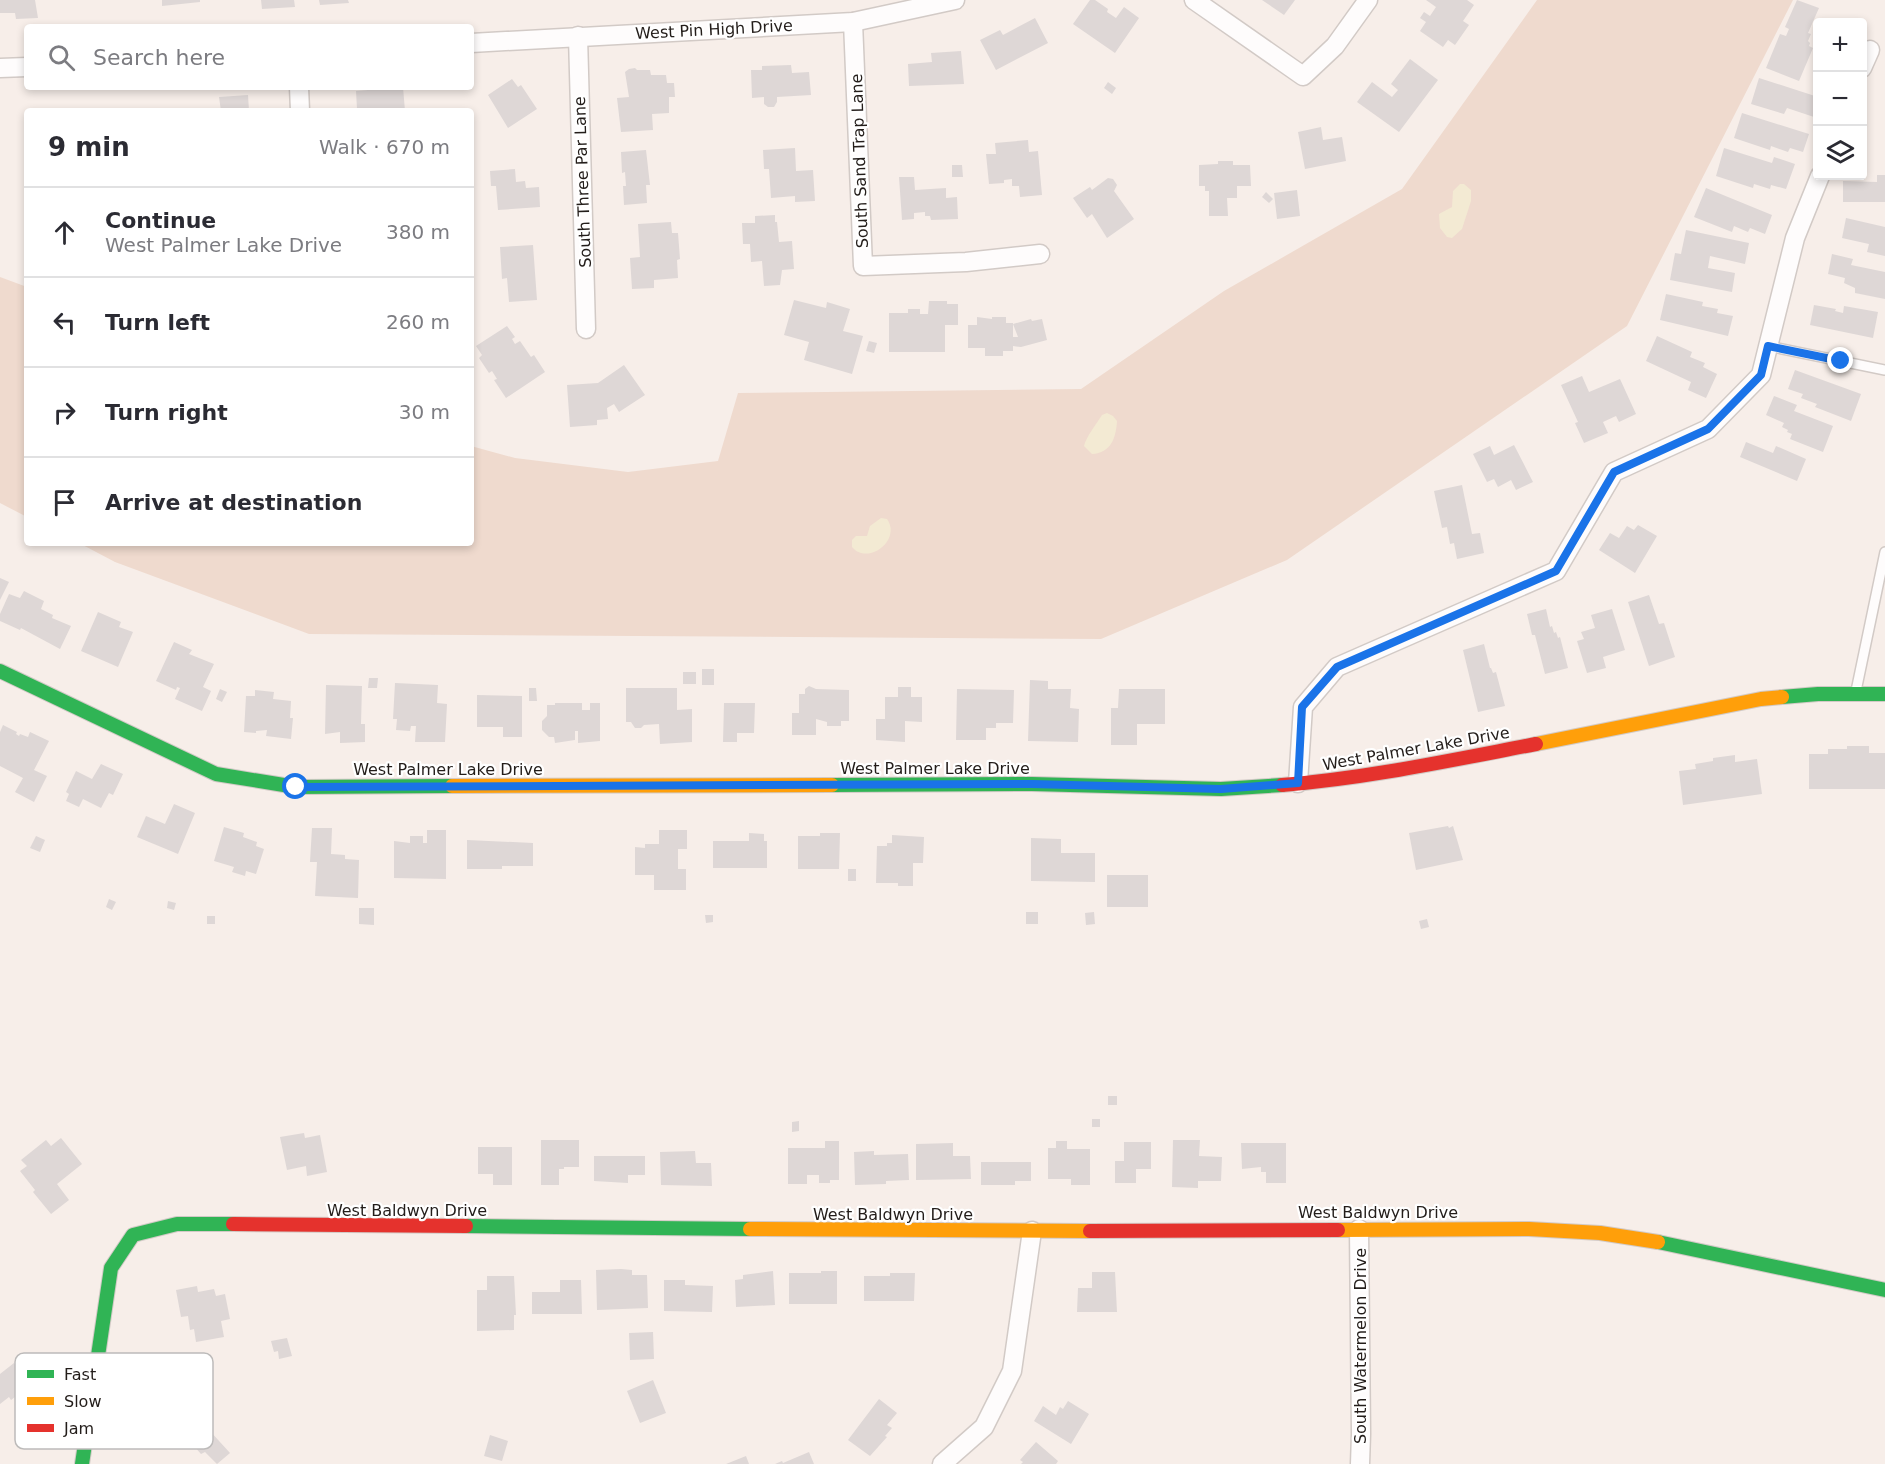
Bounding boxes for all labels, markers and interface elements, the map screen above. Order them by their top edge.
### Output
street label: West Pin High Drive [635,16,793,43]
map controls [1813,18,1867,180]
button: + [1813,18,1867,72]
search box [24,24,474,90]
icon: search [45,41,78,74]
text: Search here [93,45,225,70]
button: − [1813,72,1867,126]
street label: South Sand Trap Lane [847,73,872,249]
street label: South Three Par Lane [570,96,595,268]
button: layers [1813,126,1867,180]
text: 9 min [48,132,130,162]
text: Walk · 670 m [319,135,450,159]
text: Continue [105,208,216,233]
icon: ahead [48,216,81,249]
text: 380 m [386,220,450,244]
text: West Palmer Lake Drive [105,233,342,257]
icon: left [48,306,81,339]
text: Turn left [105,310,210,335]
text: 260 m [386,310,450,334]
route end [1827,347,1853,373]
icon: right [48,396,81,429]
text: Turn right [105,400,228,425]
text: 30 m [399,400,450,424]
icon: arrive [48,486,81,519]
text: Arrive at destination [105,490,362,515]
street label: West Palmer Lake Drive [1321,723,1511,774]
street label: West Palmer Lake Drive [840,759,1030,778]
street label: West Palmer Lake Drive [353,760,543,779]
route start [282,773,308,799]
street label: West Baldwyn Drive [327,1201,487,1220]
street label: West Baldwyn Drive [1298,1203,1458,1222]
street label: West Baldwyn Drive [813,1205,973,1224]
street label: South Watermelon Drive [1351,1248,1370,1444]
legend [15,1353,213,1449]
text: Fast [64,1365,96,1384]
text: Slow [64,1392,101,1411]
text: Jam [63,1419,94,1438]

